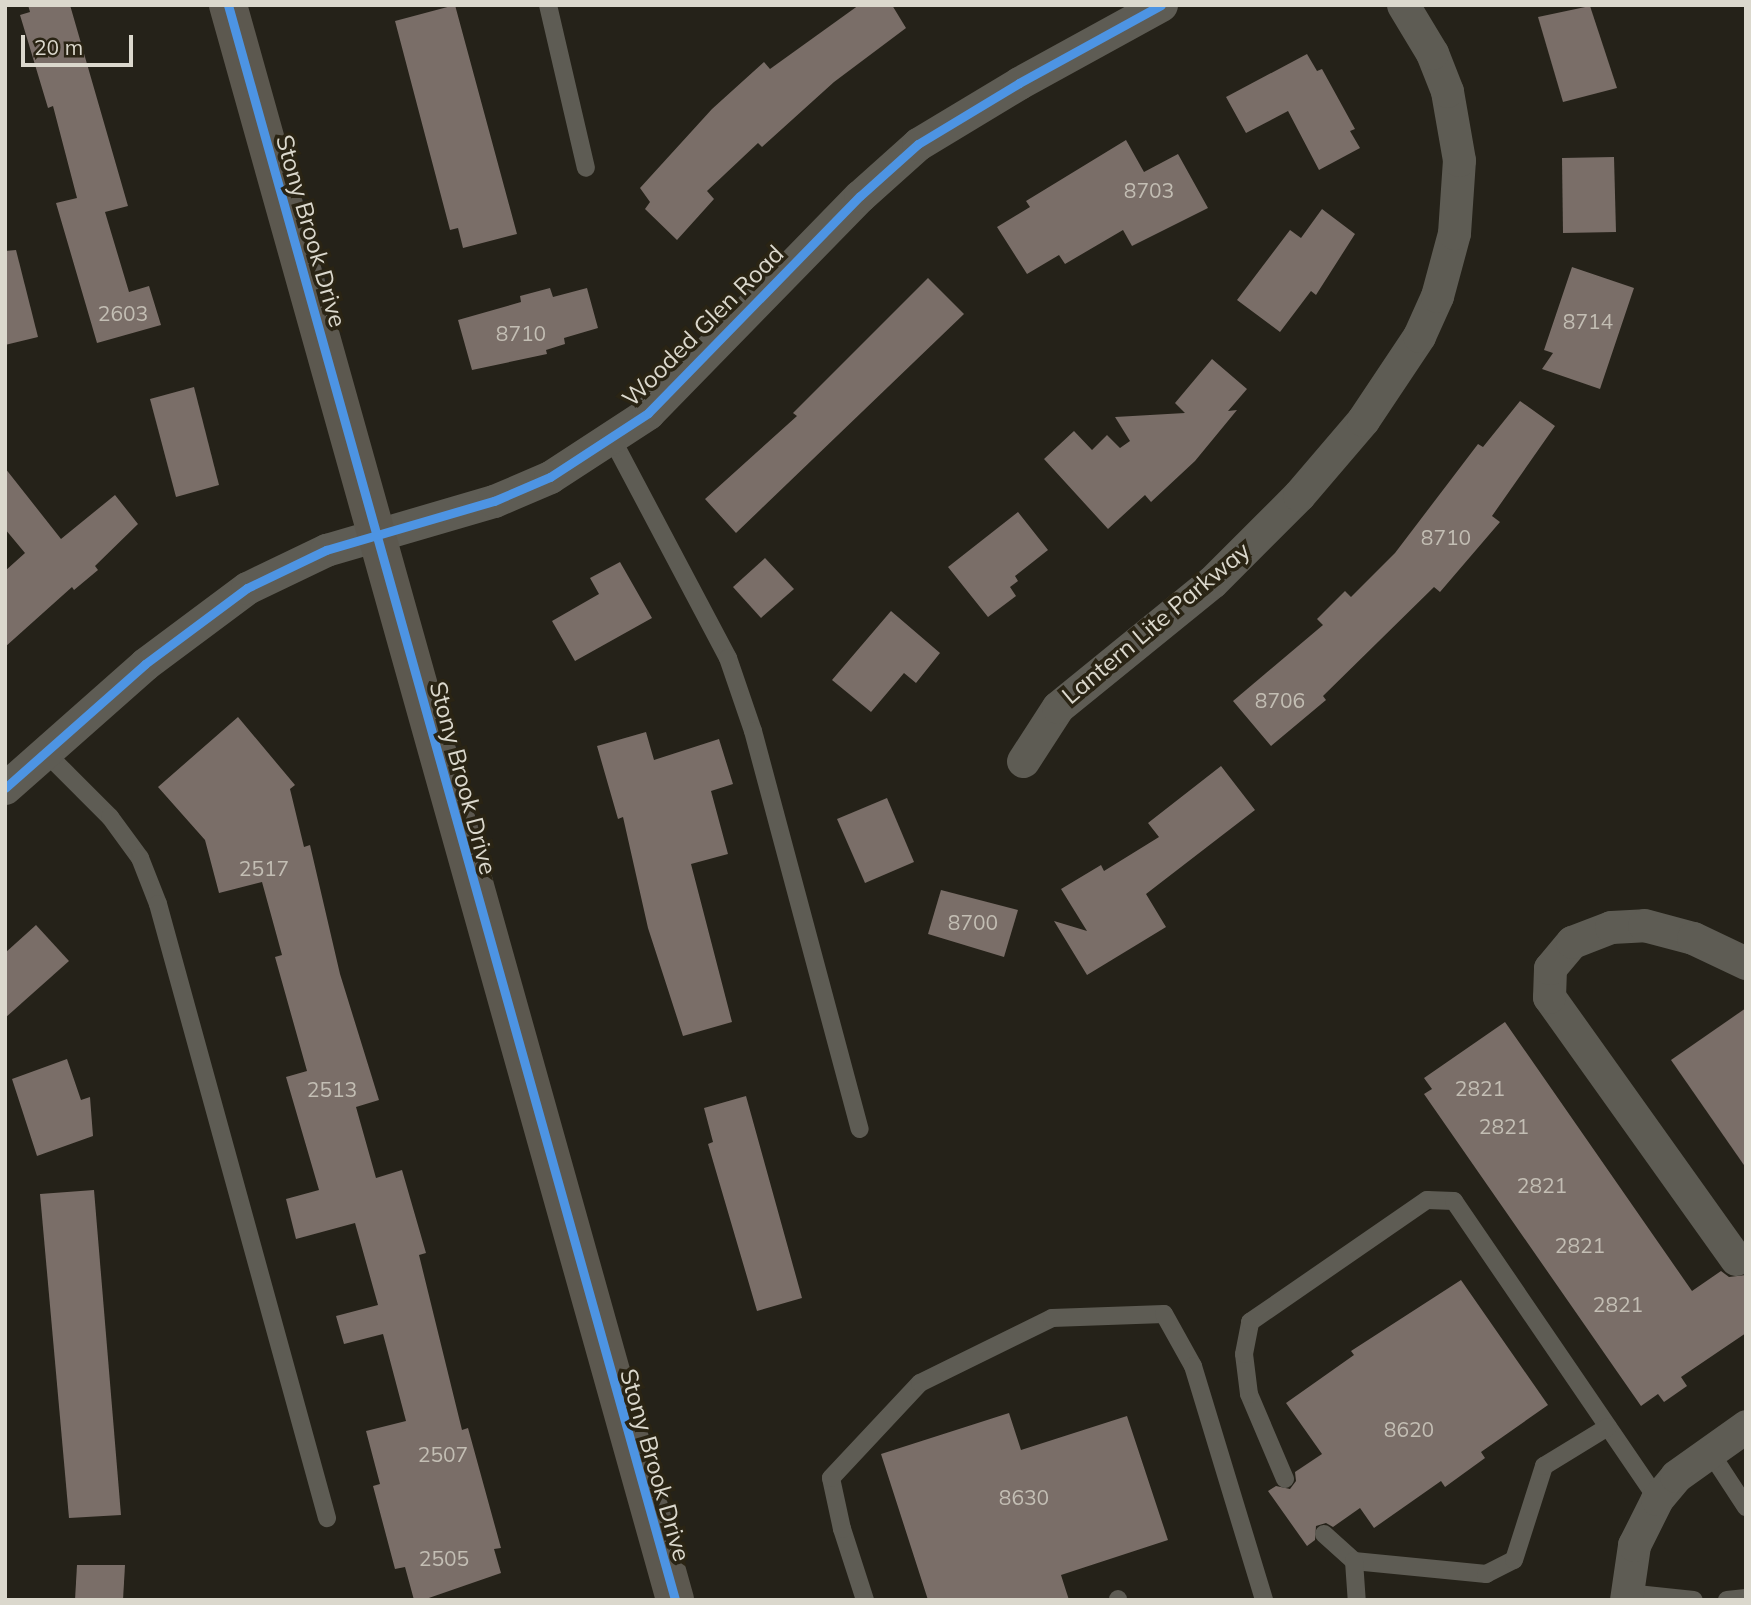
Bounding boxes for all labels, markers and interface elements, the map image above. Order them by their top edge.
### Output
scale bar [24,21,136,65]
text: 20 m [34,34,83,60]
street label: Stony Brook Drive [270,132,352,330]
house number: 8703 [1124,177,1174,203]
street label: Wooded Glen Road [616,239,790,413]
house number: 2603 [98,300,148,326]
house number: 8714 [1563,308,1613,334]
house number: 8710 [496,320,546,346]
house number: 8710 [1421,524,1471,550]
street label: Lantern Lite Parkway [1056,536,1256,710]
street label: Stony Brook Drive [423,678,503,878]
house number: 8706 [1255,687,1305,713]
house number: 2517 [239,855,289,881]
house number: 8700 [948,909,998,935]
house number: 2821 [1455,1075,1505,1101]
house number: 2513 [307,1076,357,1102]
house number: 2821 [1479,1113,1529,1139]
house number: 2821 [1517,1172,1567,1198]
house number: 2821 [1555,1232,1605,1258]
house number: 2821 [1593,1291,1643,1317]
street label: Stony Brook Drive [614,1366,696,1564]
house number: 8620 [1384,1416,1434,1442]
house number: 2507 [418,1441,468,1467]
house number: 8630 [999,1484,1049,1510]
house number: 2505 [419,1545,469,1571]

